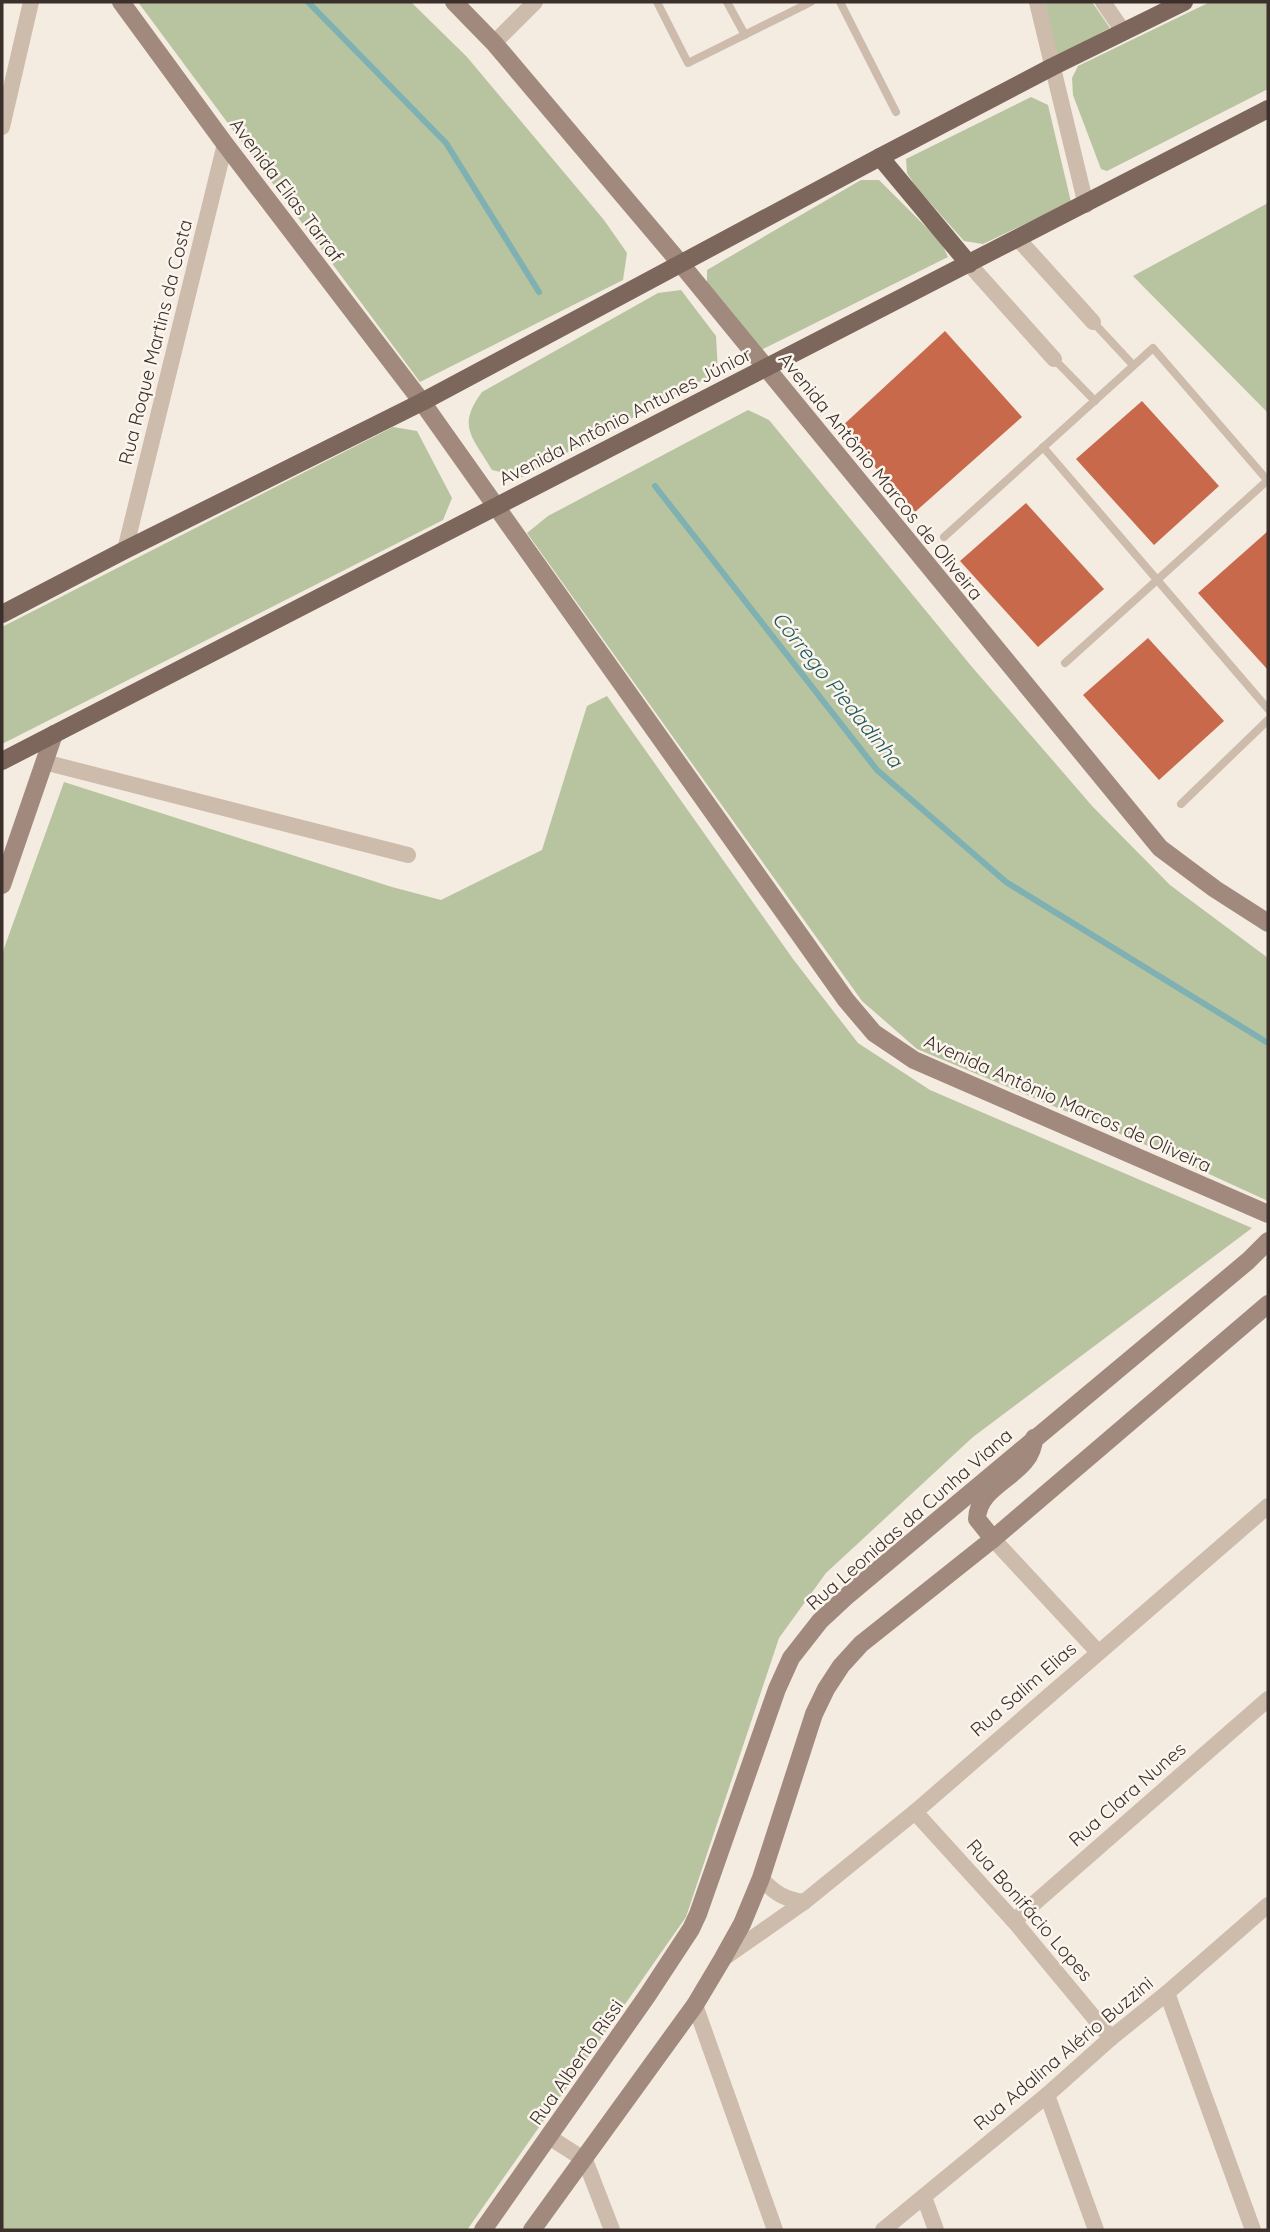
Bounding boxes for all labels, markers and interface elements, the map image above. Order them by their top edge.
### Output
street label: Avenida Elias Tarraf [225,113,349,267]
street label: Rua Roque Martins da Costa [113,217,197,467]
street label: Avenida Antônio Antunes Júnior [495,341,756,490]
street label: Avenida Antônio Marcos de Oliveira [774,347,988,605]
water label: Córrego Piedadinha [767,606,910,773]
street label: Avenida Antônio Marcos de Oliveira [921,1029,1215,1177]
street label: Rua Leonidas da Cunha Viana [801,1423,1017,1615]
street label: Rua Salim Elias [965,1636,1081,1742]
street label: Rua Clara Nunes [1064,1737,1191,1851]
street label: Rua Bonifácio Lopes [962,1834,1098,1986]
street label: Rua Adalina Alério Buzzini [968,1971,1158,2135]
street label: Rua Alberto Rissi [524,1995,628,2129]

